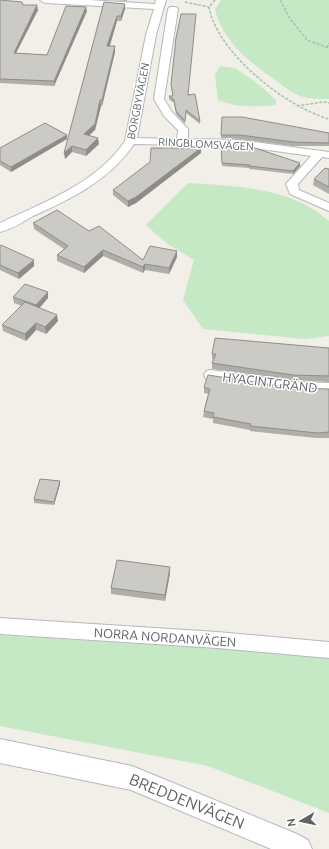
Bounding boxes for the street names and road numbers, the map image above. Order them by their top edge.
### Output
street label: BORGBYVÄGEN [125,62,151,140]
street label: RINGBLOMSVÄGEN [158,136,254,152]
street label: HYACINTGRÄND [222,368,318,395]
street label: NORRA NORDANVÄGEN [93,624,237,649]
street label: BREDDENVÄGEN [127,770,247,832]

